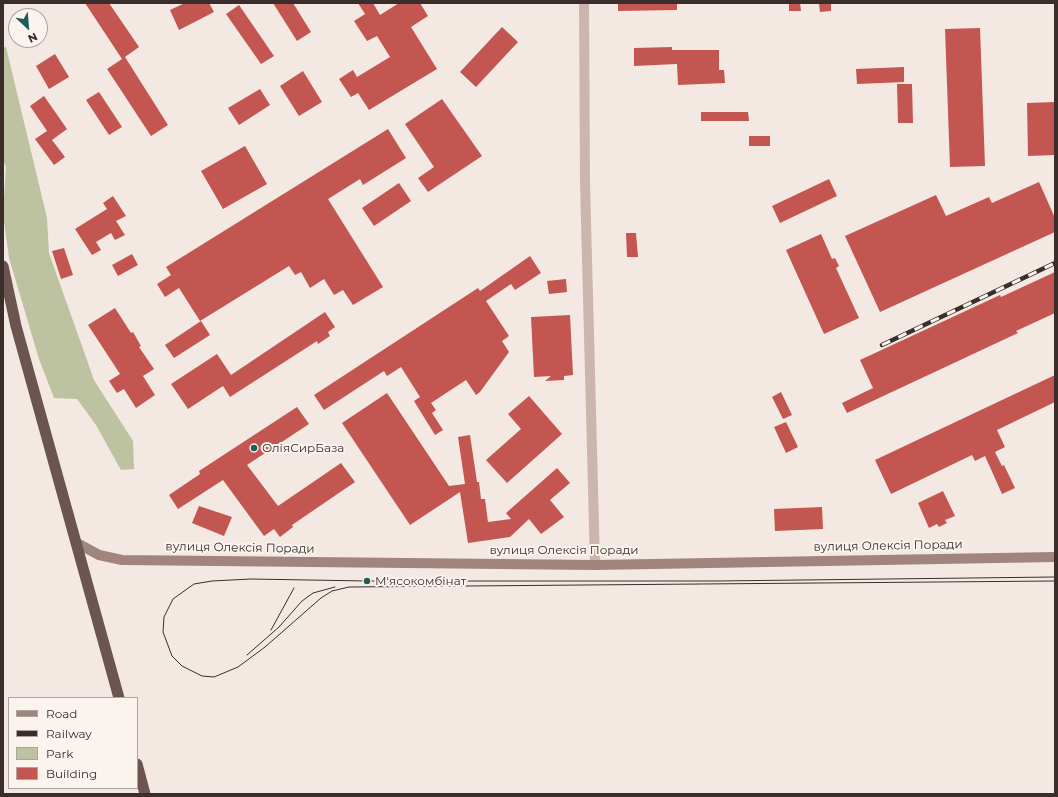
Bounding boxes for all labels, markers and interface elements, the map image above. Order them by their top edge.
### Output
north arrow [8,8,48,48]
text: N [26,30,40,46]
place label: ОліяСирБаза [262,441,344,455]
marker: ОліяСирБаза [249,443,259,453]
street label: вулиця Олексія Поради [813,537,963,555]
street label: вулиця Олексія Поради [165,539,315,557]
street label: вулиця Олексія Поради [489,543,639,557]
place label: М'ясокомбінат [375,574,466,588]
marker: М'ясокомбінат [362,576,372,586]
legend [8,697,138,789]
text: Road [46,706,77,721]
text: Railway [46,726,92,741]
text: Park [46,746,73,761]
text: Building [46,766,97,781]

